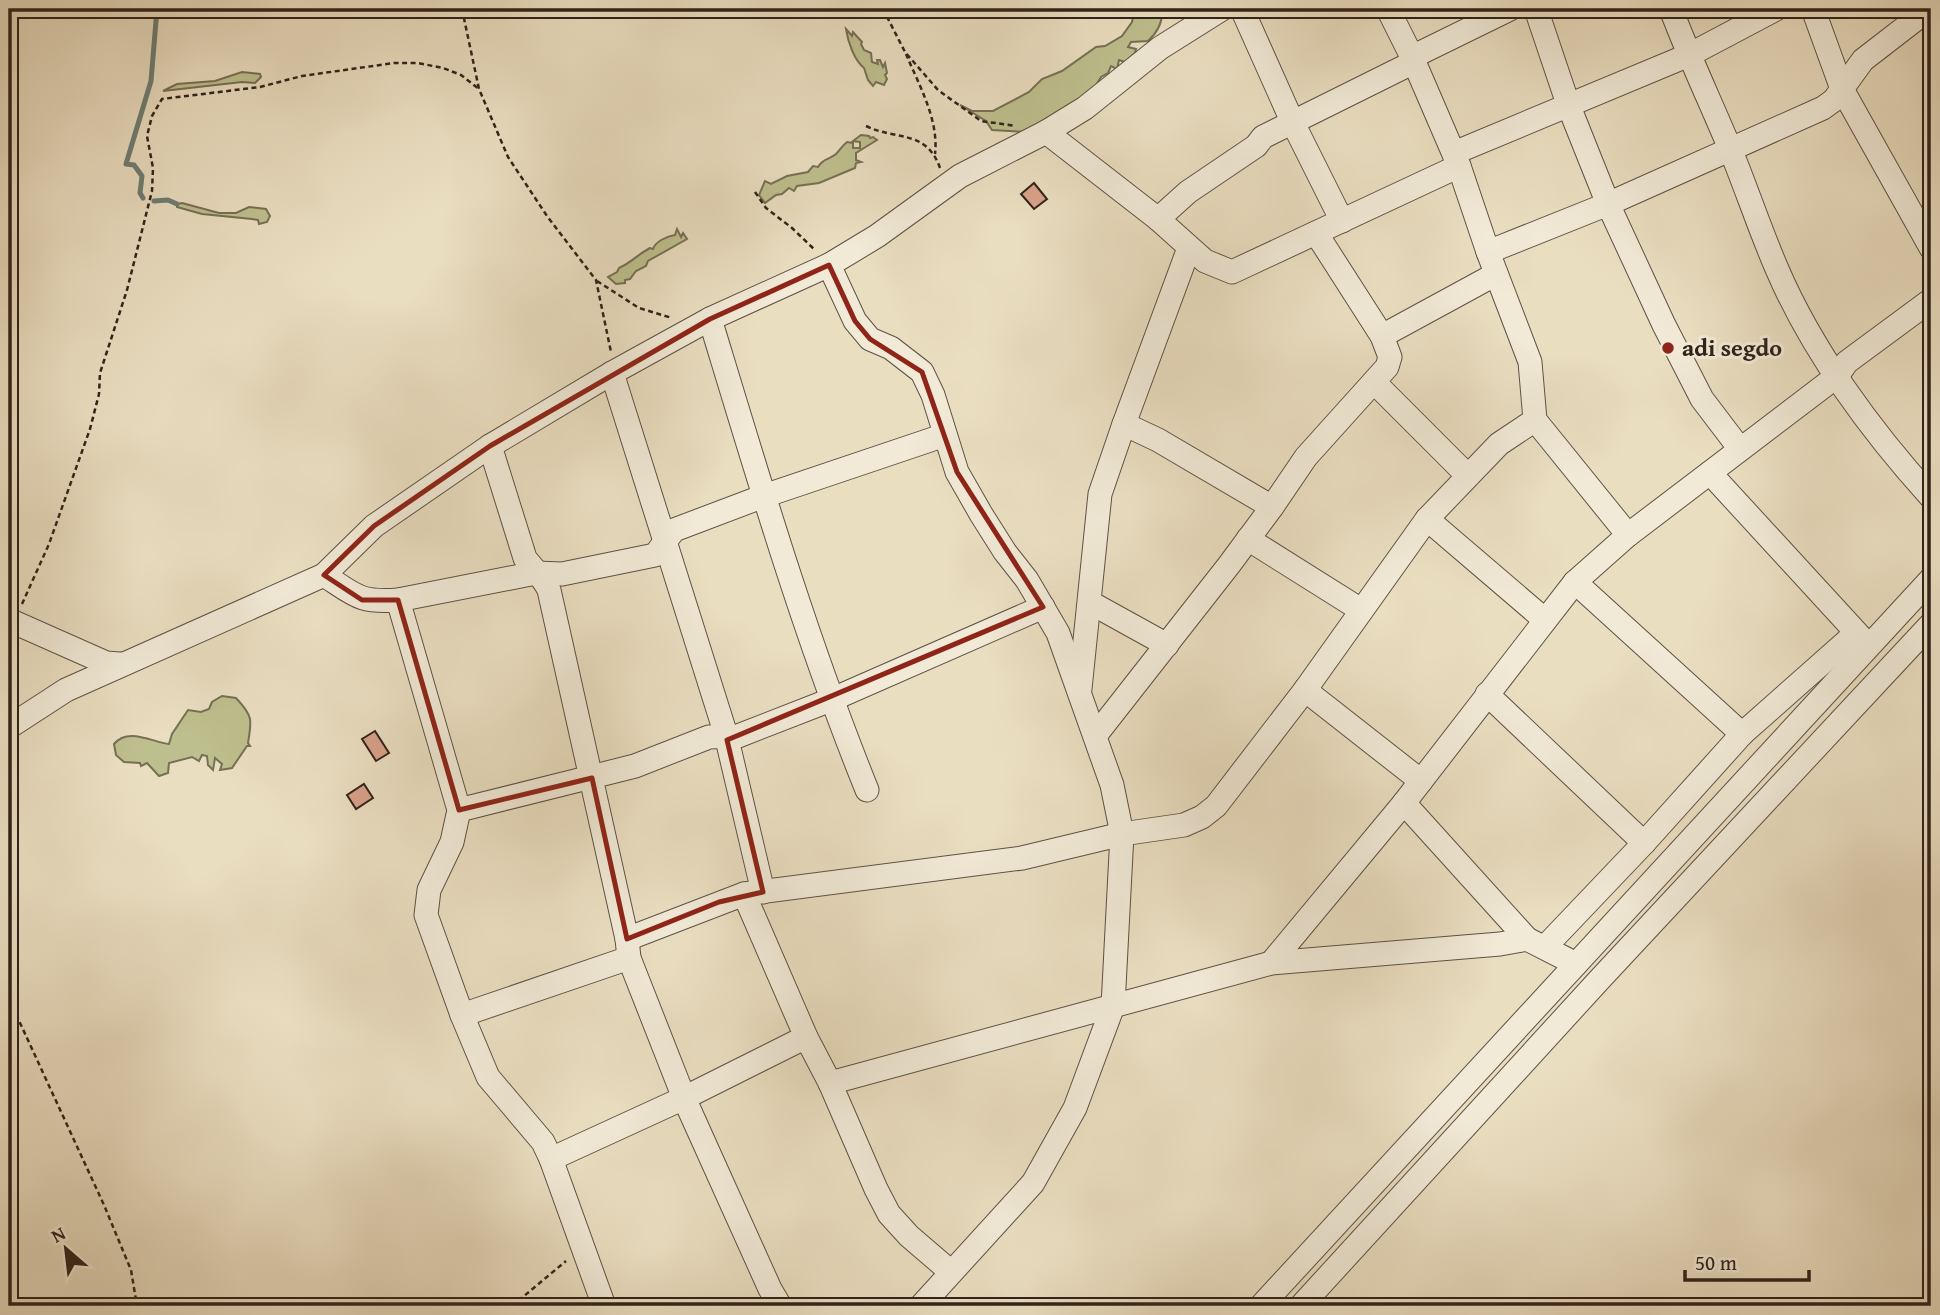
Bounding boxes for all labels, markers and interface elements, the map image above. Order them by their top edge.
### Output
place label: adi segdo [1682,330,1782,365]
marker: adi segdo [1660,340,1676,356]
north arrow [32,1214,102,1284]
text: N [46,1219,70,1249]
scale bar [1685,1238,1809,1282]
text: 50 m [1695,1247,1737,1278]

